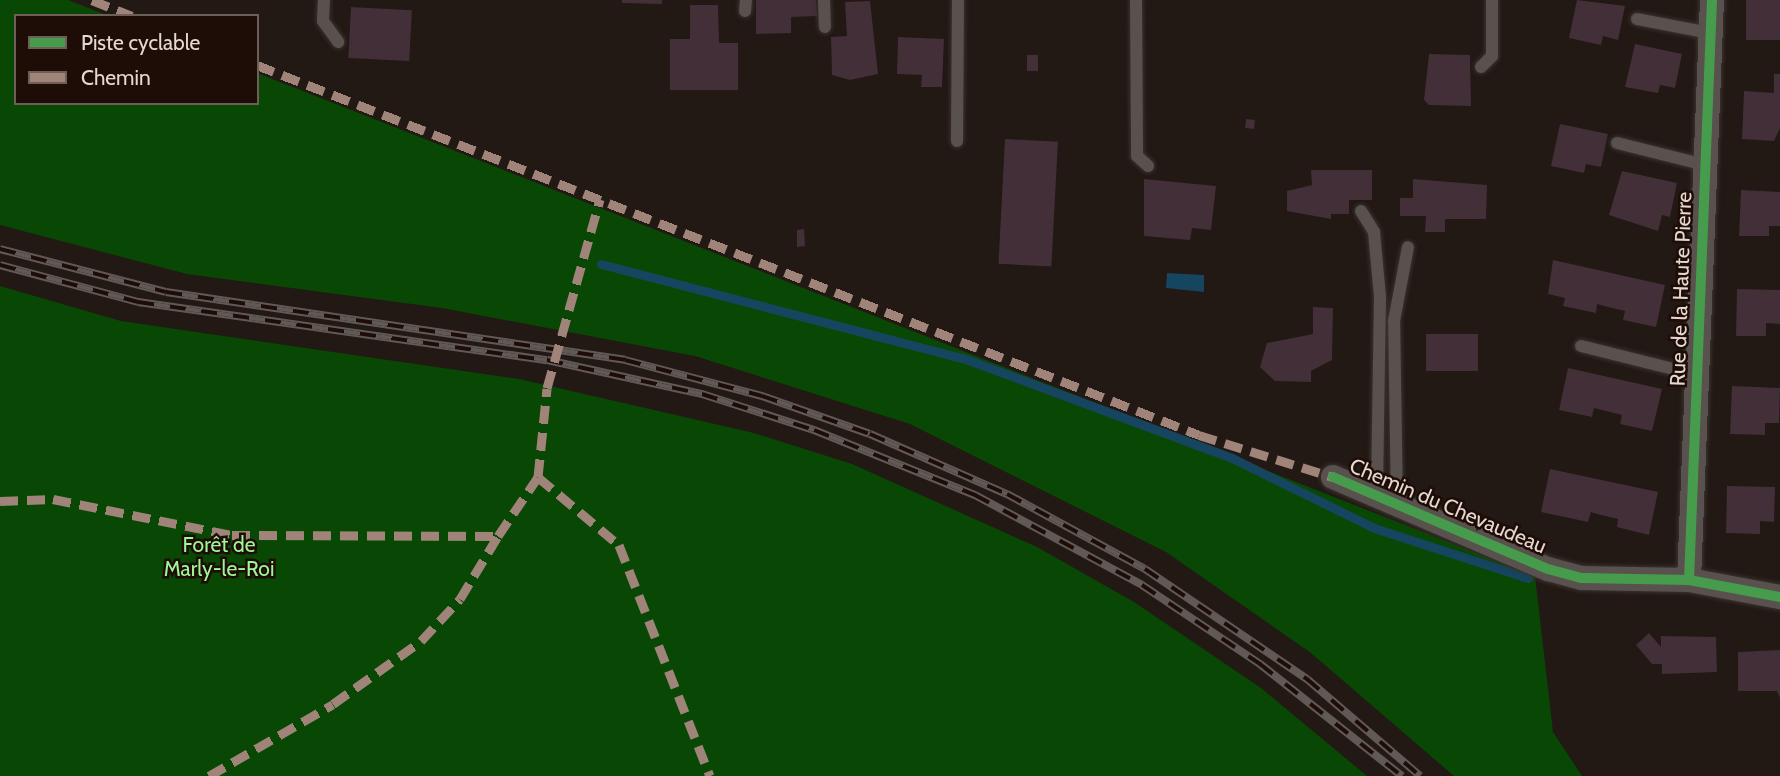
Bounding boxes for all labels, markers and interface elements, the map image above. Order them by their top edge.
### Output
legend [14,14,259,105]
text: Piste cyclable [81,30,200,55]
text: Chemin [81,65,151,90]
street label: Rue de la Haute Pierre [1665,191,1697,387]
street label: Chemin du Chevaudeau [1346,453,1550,559]
park label: Forêt de Marly-le-Roi [164,532,274,582]

